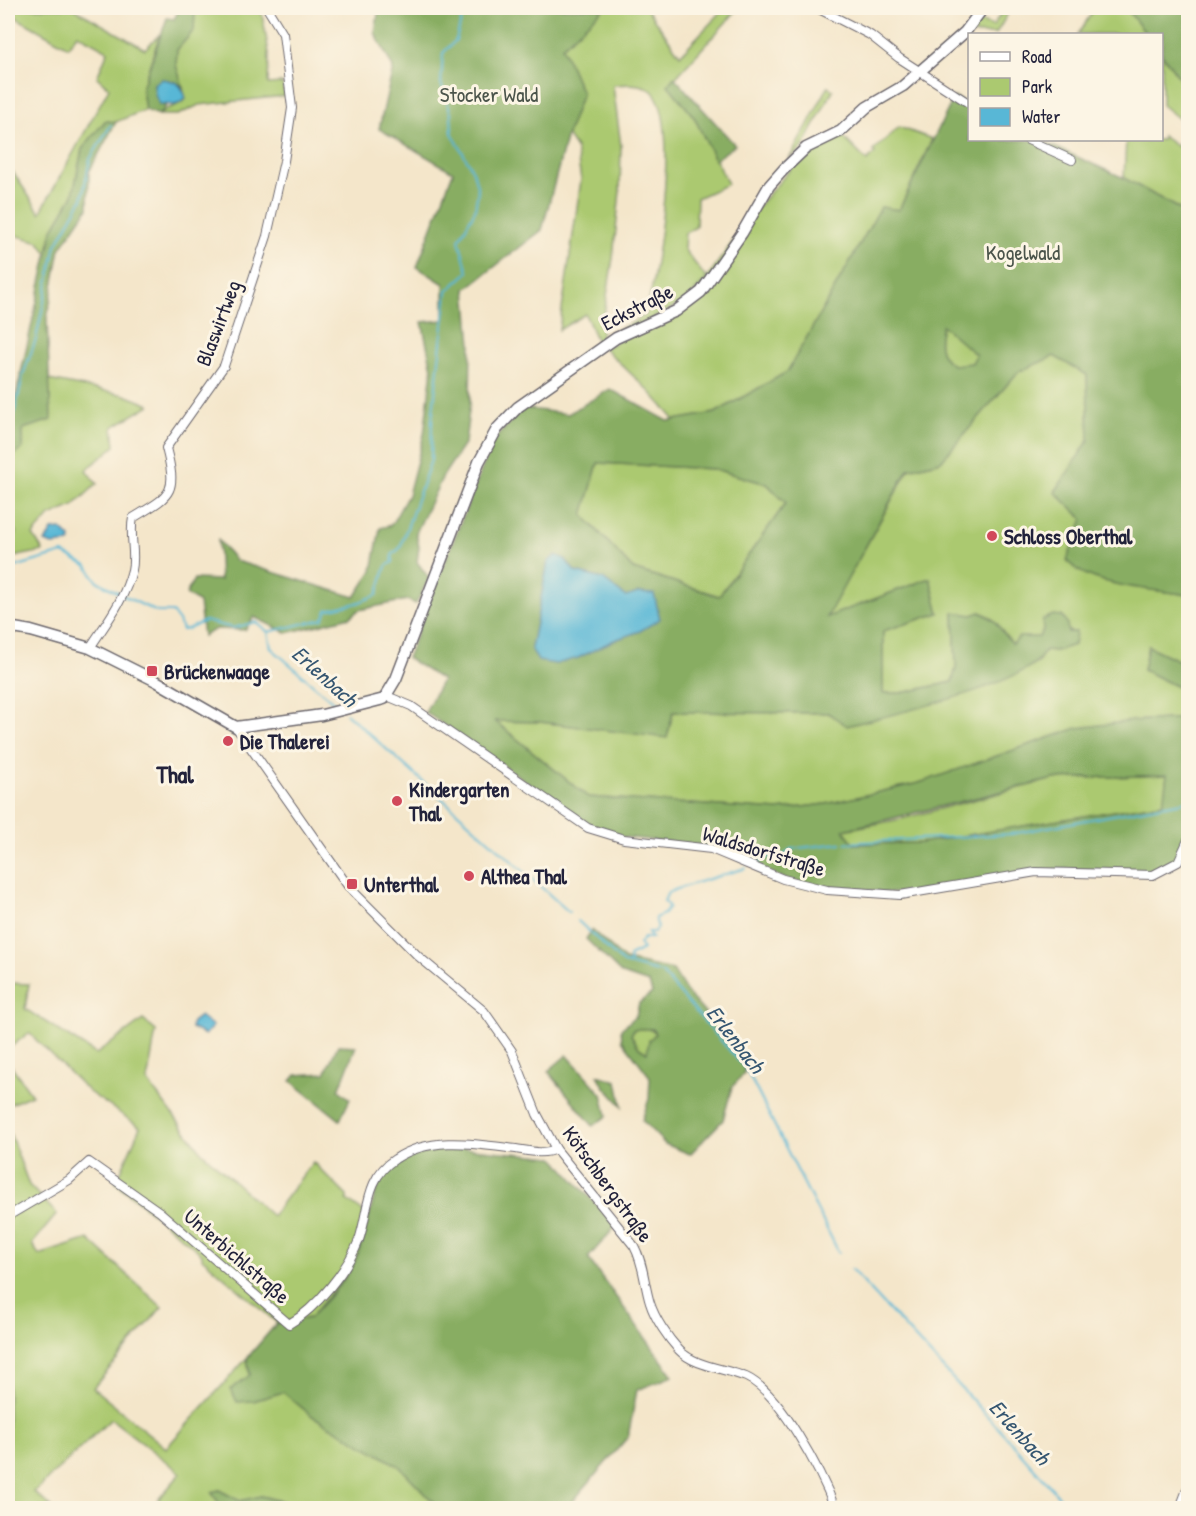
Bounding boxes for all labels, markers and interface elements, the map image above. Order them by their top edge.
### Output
legend [968,33,1163,141]
text: Road [1022,44,1052,69]
text: Park [1022,74,1053,99]
park label: Stocker Wald [440,80,538,109]
text: Water [1022,104,1060,129]
park label: Kogelwald [986,238,1060,267]
street label: Blaswirtweg [188,276,248,370]
street label: Eckstraße [596,277,678,337]
place label: Schloss Oberthal [1004,522,1133,551]
marker: Schloss Oberthal [985,529,999,543]
water label: Erlenbach [286,639,365,714]
place label: Brückenwaage [164,657,270,687]
marker: Brückenwaage [145,664,159,678]
place label: Die Thalerei [240,727,330,756]
marker: Die Thalerei [221,734,235,748]
district label: Thal [155,758,194,790]
place label: Kindergarten Thal [408,775,510,828]
marker: Kindergarten Thal [390,794,404,808]
street label: Waldsdorfstraße [699,819,829,883]
place label: Althea Thal [481,862,567,891]
marker: Althea Thal [462,869,476,883]
place label: Unterthal [364,870,439,899]
marker: Unterthal [345,877,359,891]
water label: Erlenbach [700,999,773,1080]
street label: Kötschbergstraße [556,1120,660,1248]
street label: Unterbichlstraße [178,1202,296,1310]
water label: Erlenbach [983,1393,1058,1472]

